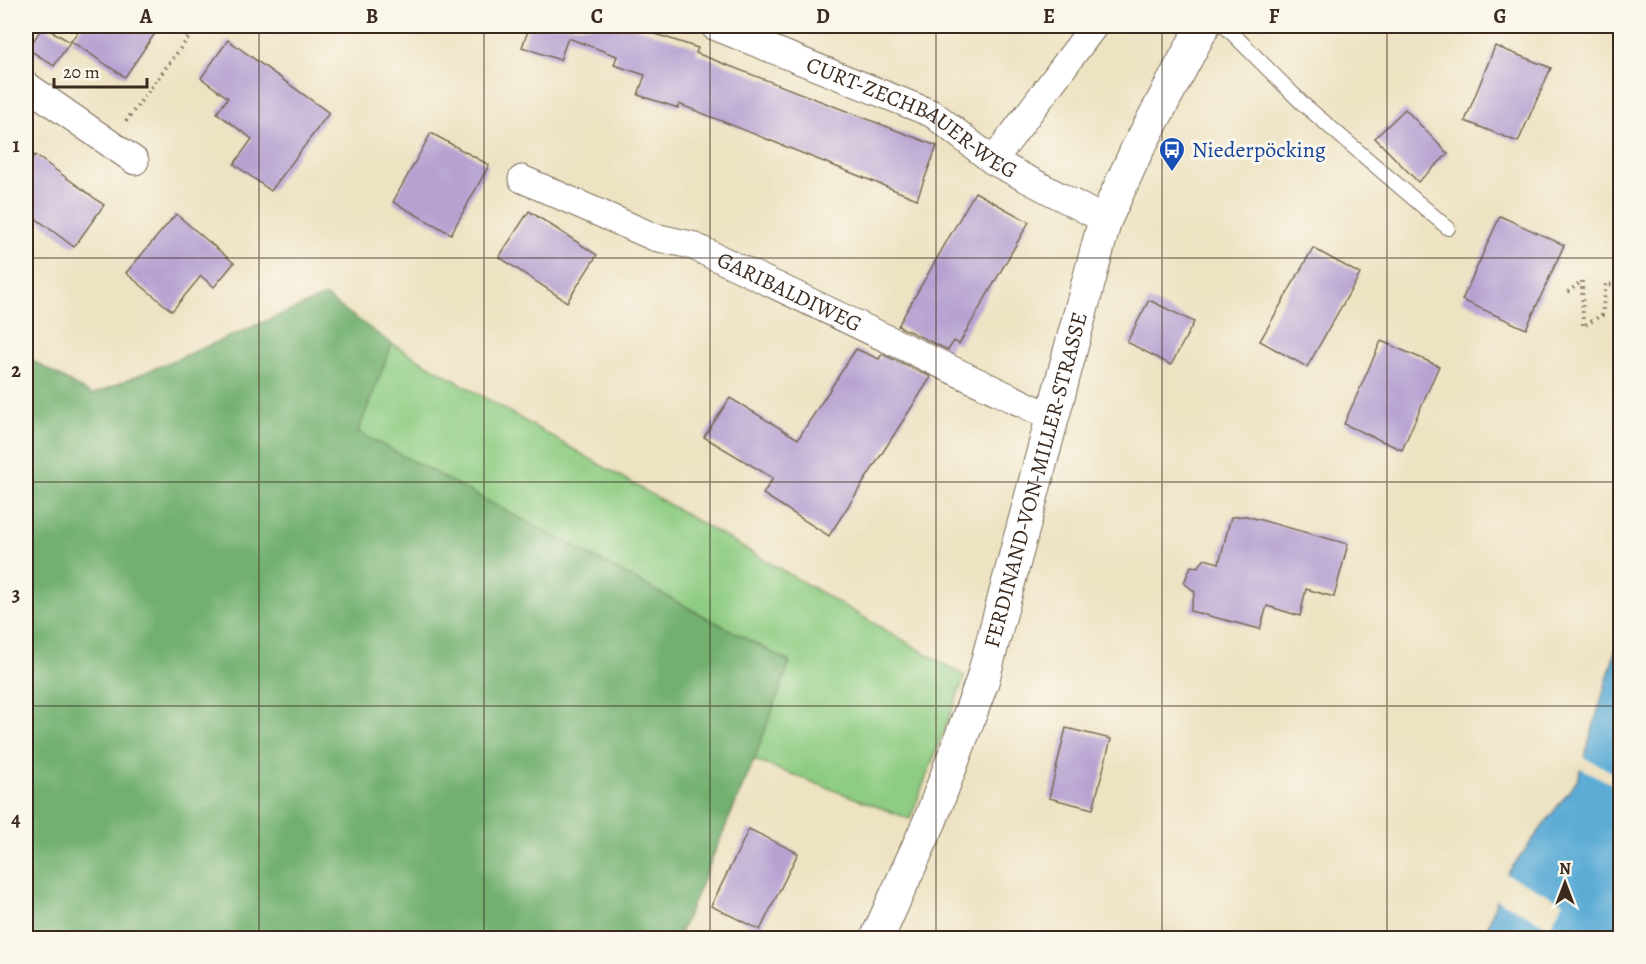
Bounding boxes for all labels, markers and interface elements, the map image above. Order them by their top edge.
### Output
text: A [139,3,153,30]
text: B [366,3,378,30]
text: C [591,3,603,30]
text: D [816,3,830,30]
text: E [1043,3,1055,30]
text: F [1269,3,1280,30]
text: G [1493,3,1507,30]
street label: CURT-ZECHBAUER-WEG [802,50,1022,186]
scale bar [54,51,147,89]
text: 20 m [63,60,100,84]
text: 1 [12,132,20,159]
bus stop icon: Niederpöcking [1157,135,1187,173]
place label: Niederpöcking [1192,135,1326,165]
street label: GARIBALDIWEG [712,245,867,339]
street label: FERDINAND-VON-MILLER-STRASSE [977,309,1095,651]
text: 2 [11,357,21,384]
text: 3 [12,581,20,608]
text: 4 [11,806,21,833]
north arrow [1535,853,1595,913]
text: N [1559,858,1571,880]

